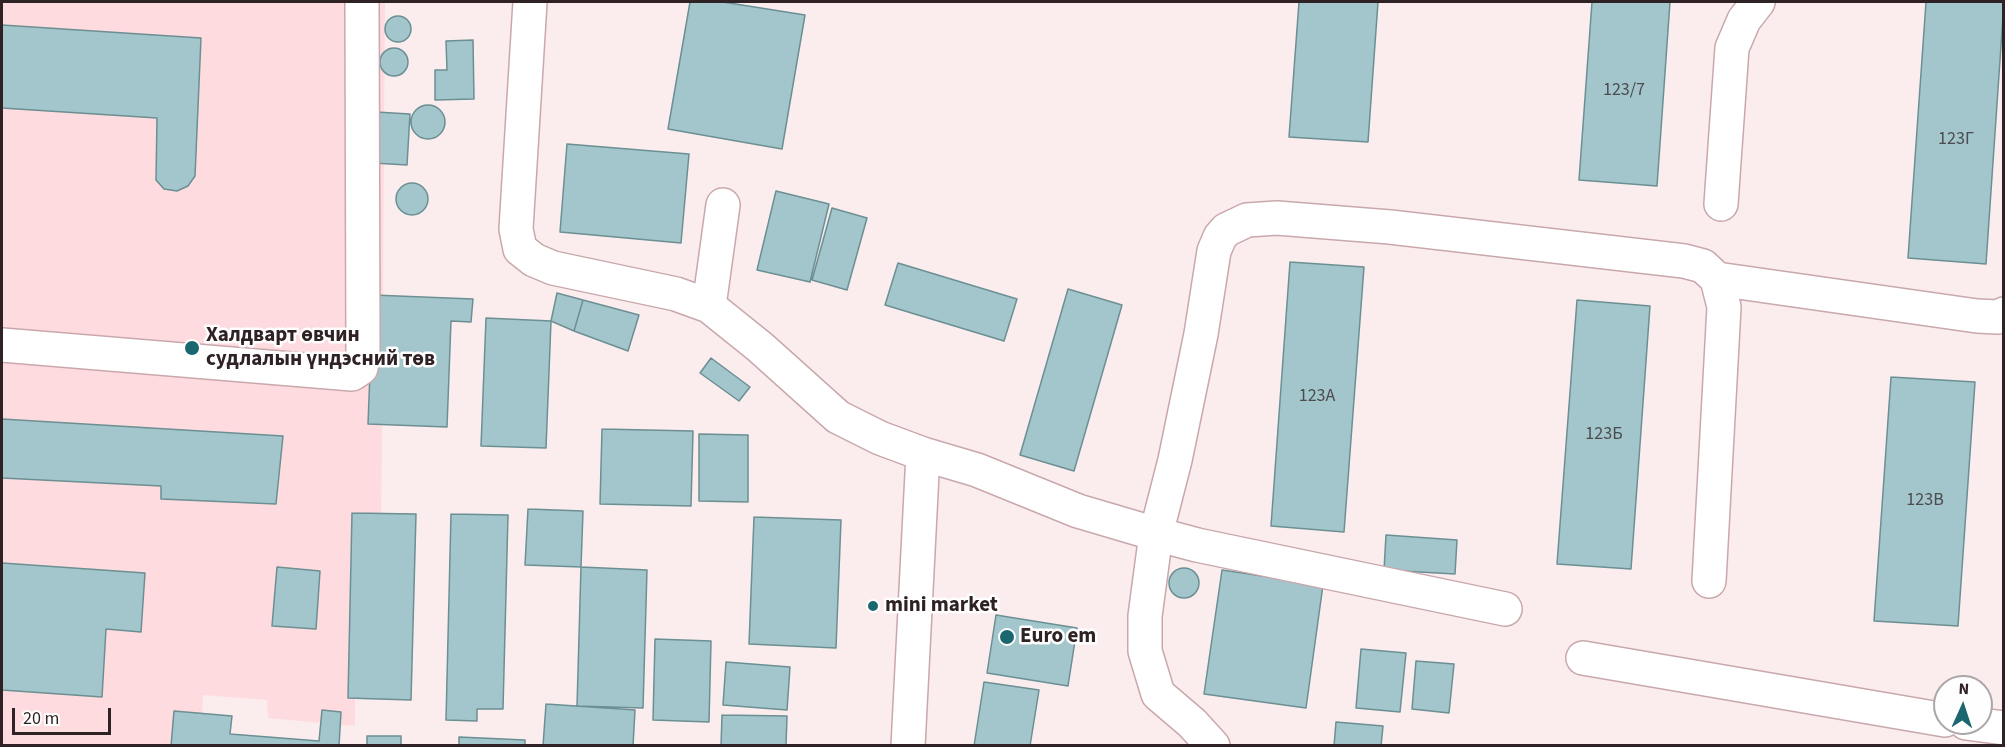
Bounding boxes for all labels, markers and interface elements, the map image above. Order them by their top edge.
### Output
house number: 123/7 [1603,80,1645,102]
house number: 123Г [1938,129,1974,151]
place label: Халдварт өвчин судлалын үндэсний төв [206,323,435,373]
marker: Халдварт өвчин судлалын үндэсний төв [183,339,201,357]
house number: 123А [1299,386,1335,408]
house number: 123Б [1585,424,1623,446]
house number: 123В [1906,490,1944,512]
place label: mini market [885,593,998,619]
marker: mini market [866,599,880,613]
place label: Euro em [1020,624,1096,650]
marker: Euro em [998,628,1016,646]
north arrow [1933,675,1993,735]
text: N [1958,678,1970,700]
scale bar [15,696,114,734]
text: 20 m [23,706,59,731]

